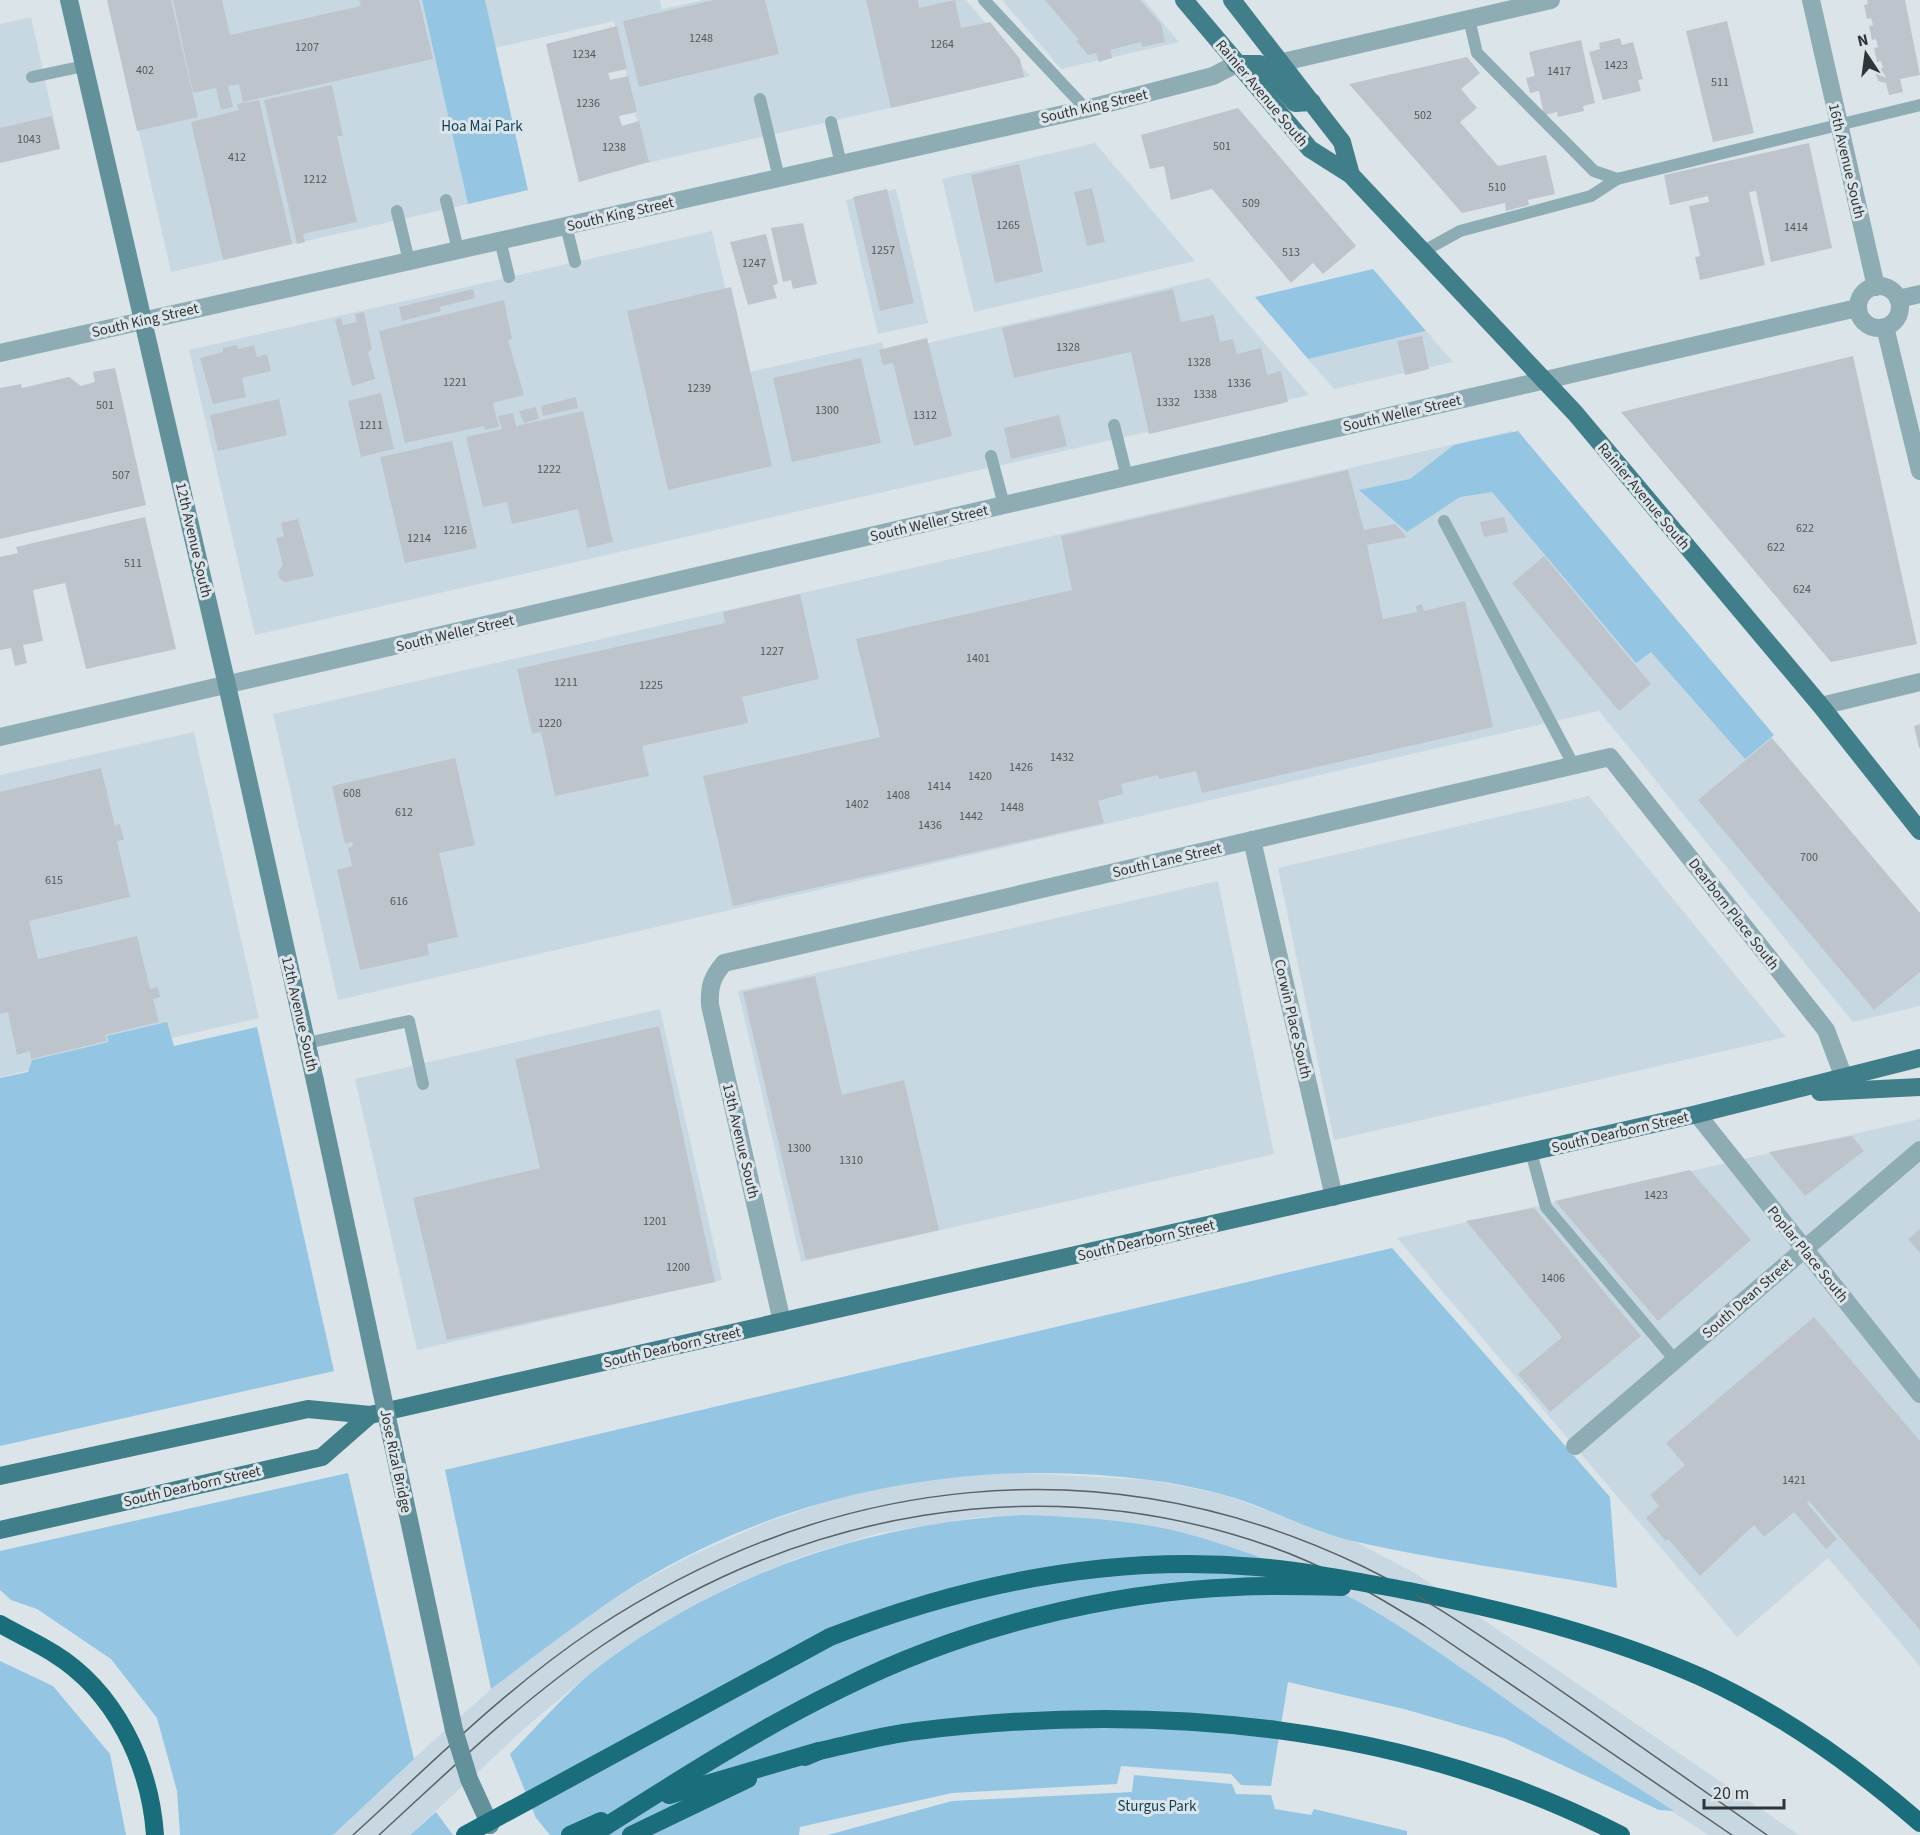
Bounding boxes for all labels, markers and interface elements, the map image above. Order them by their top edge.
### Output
north arrow [1836,24,1896,84]
text: N [1855,28,1871,52]
house number: 1248 [689,30,713,47]
street label: Rainier Avenue South [1210,35,1313,151]
house number: 1264 [930,36,954,53]
house number: 1207 [295,39,319,56]
house number: 1234 [572,46,596,63]
house number: 1423 [1604,57,1628,74]
house number: 402 [136,62,154,79]
house number: 1417 [1547,63,1571,80]
house number: 511 [1711,74,1729,91]
street label: South King Street [1039,84,1150,129]
house number: 1236 [576,95,600,112]
street label: 16th Avenue South [1823,101,1870,221]
house number: 502 [1414,107,1432,124]
park label: Hoa Mai Park [441,116,523,137]
house number: 1043 [17,131,41,148]
house number: 501 [1213,138,1231,155]
house number: 1238 [602,139,626,156]
house number: 412 [228,149,246,166]
house number: 1212 [303,171,327,188]
house number: 510 [1488,179,1506,196]
street label: South King Street [565,192,676,237]
house number: 509 [1242,195,1260,212]
house number: 1265 [996,217,1020,234]
house number: 1414 [1784,219,1808,236]
house number: 1257 [871,242,895,259]
house number: 513 [1282,244,1300,261]
house number: 1247 [742,255,766,272]
street label: South King Street [90,298,201,343]
house number: 1328 [1056,339,1080,356]
house number: 1328 [1187,354,1211,371]
house number: 1221 [443,374,467,391]
house number: 1336 [1227,375,1251,392]
house number: 1239 [687,380,711,397]
house number: 1338 [1193,386,1217,403]
street label: South Weller Street [1341,390,1463,437]
house number: 1332 [1156,394,1180,411]
house number: 501 [96,397,114,414]
house number: 1300 [815,402,839,419]
house number: 1312 [913,407,937,424]
house number: 1211 [359,417,383,434]
street label: Rainier Avenue South [1592,438,1695,554]
house number: 1222 [537,461,561,478]
house number: 507 [112,467,130,484]
street label: 12th Avenue South [170,480,217,600]
street label: South Weller Street [868,500,990,547]
house number: 622 [1796,520,1814,537]
house number: 1216 [443,522,467,539]
house number: 1214 [407,530,431,547]
house number: 622 [1767,539,1785,556]
house number: 511 [124,555,142,572]
house number: 624 [1793,581,1811,598]
street label: South Weller Street [394,610,516,657]
house number: 1227 [760,643,784,660]
house number: 1401 [966,650,990,667]
house number: 1211 [554,674,578,691]
house number: 1225 [639,677,663,694]
house number: 1220 [538,715,562,732]
house number: 1432 [1050,749,1074,766]
house number: 1426 [1009,759,1033,776]
house number: 1420 [968,768,992,785]
house number: 1414 [927,778,951,795]
house number: 608 [343,785,361,802]
house number: 1408 [886,787,910,804]
house number: 1402 [845,796,869,813]
house number: 1448 [1000,799,1024,816]
house number: 612 [395,804,413,821]
house number: 1442 [959,808,983,825]
house number: 1436 [918,817,942,834]
street label: South Lane Street [1110,838,1224,883]
house number: 700 [1800,849,1818,866]
street label: Dearborn Place South [1683,854,1784,975]
house number: 615 [45,872,63,889]
house number: 616 [390,893,408,910]
street label: 12th Avenue South [276,954,323,1074]
street label: Corwin Place South [1269,957,1316,1081]
street label: 13th Avenue South [717,1081,764,1201]
street label: South Dearborn Street [1549,1106,1691,1158]
house number: 1300 [787,1140,811,1157]
house number: 1310 [839,1152,863,1169]
house number: 1423 [1644,1187,1668,1204]
street label: Poplar Place South [1762,1202,1853,1307]
house number: 1201 [643,1213,667,1230]
street label: South Dearborn Street [1075,1214,1217,1266]
street label: South Dean Street [1698,1253,1797,1343]
house number: 1200 [666,1259,690,1276]
house number: 1406 [1541,1270,1565,1287]
street label: South Dearborn Street [601,1321,743,1373]
street label: Jose Rizal Bridge [374,1407,417,1515]
street label: South Dearborn Street [121,1460,263,1512]
house number: 1421 [1782,1472,1806,1489]
scale bar [1704,1772,1784,1810]
text: 20 m [1713,1781,1749,1806]
park label: Sturgus Park [1118,1796,1197,1817]

